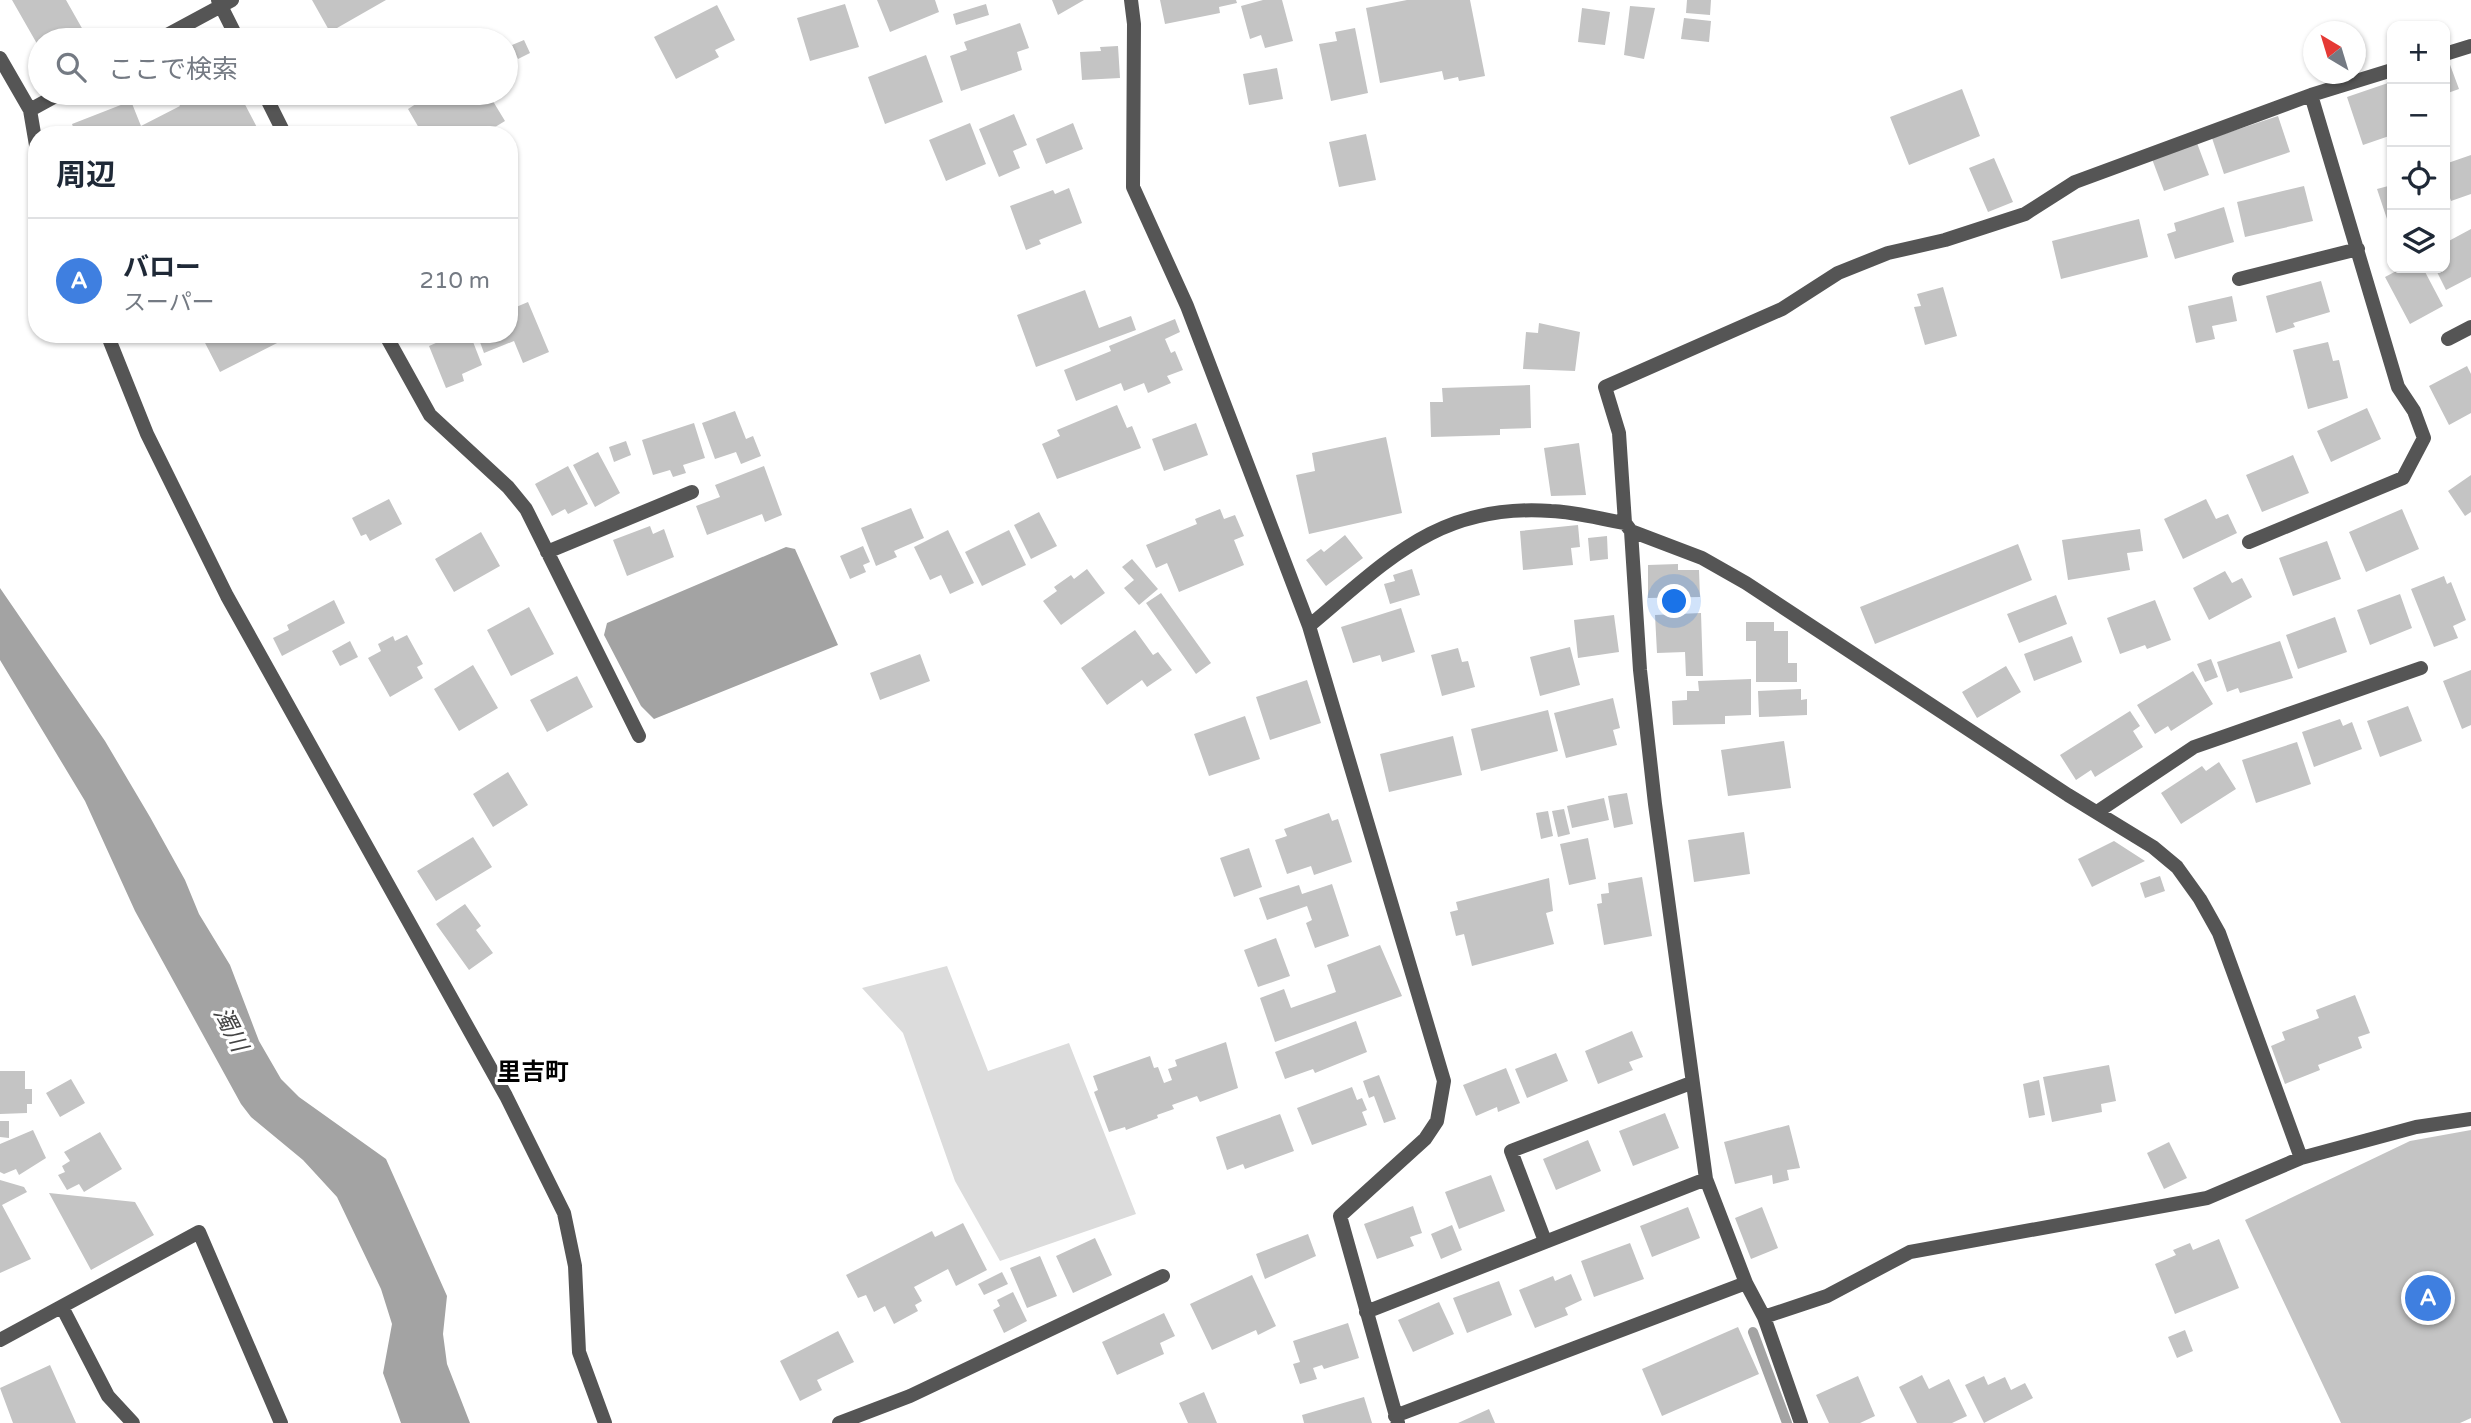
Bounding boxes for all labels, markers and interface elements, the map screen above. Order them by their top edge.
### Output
north arrow [2303,21,2366,84]
map controls [2387,21,2450,273]
button: + [2387,21,2450,84]
search box [28,28,518,105]
icon: search [52,48,90,86]
text: ここで検索 [108,54,238,85]
button: − [2387,84,2450,147]
button: locate [2387,147,2450,210]
text: 周辺 [56,157,116,194]
button: layers [2387,210,2450,273]
text: バロー [123,252,201,283]
text: A [70,267,88,295]
text: 210 m [420,267,490,295]
text: スーパー [123,289,215,317]
your location [1657,584,1691,618]
water label: 濁川 [207,1003,254,1059]
district label: 里吉町 [497,1058,569,1087]
pin: A [2405,1272,2451,1324]

